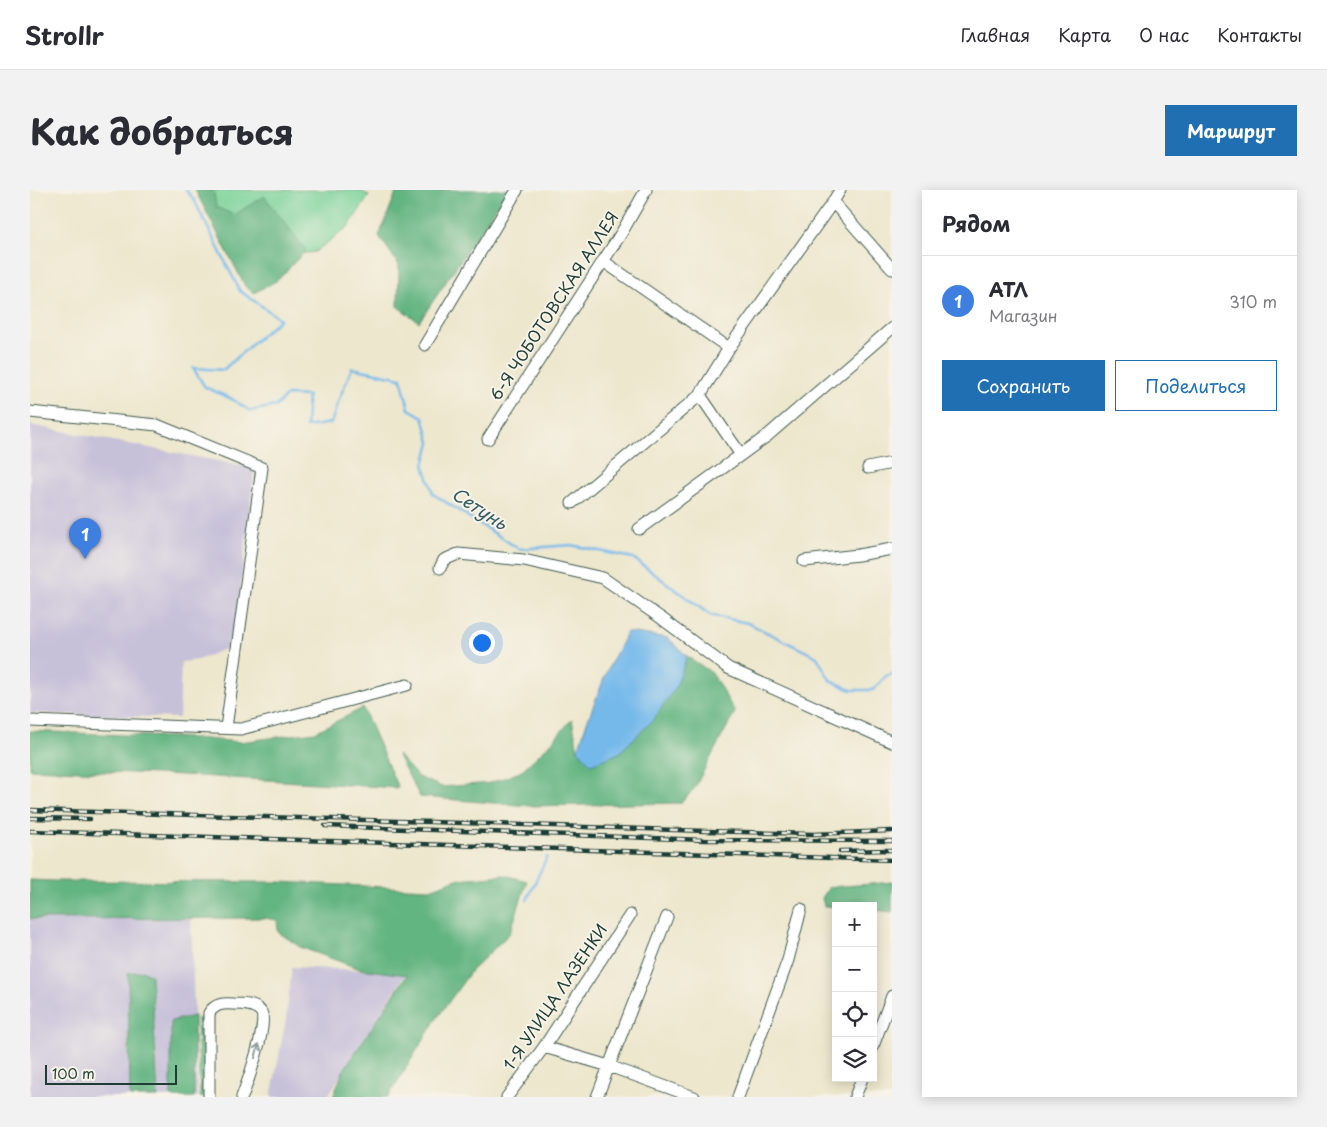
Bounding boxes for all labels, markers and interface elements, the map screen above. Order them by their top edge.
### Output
text: Strollr [25,17,104,53]
text: Главная [961,21,1030,48]
text: Карта [1058,21,1111,48]
text: О нас [1139,21,1189,48]
text: Контакты [1217,21,1302,48]
text: Как добраться [30,104,294,157]
button: Маршрут [1165,105,1297,156]
street label: 6-Я ЧОБОТОВСКАЯ АЛЛЕЯ [483,206,623,405]
text: Рядом [942,207,1010,239]
text: АТЛ [989,275,1029,303]
text: 1 [954,289,962,313]
text: 310 m [1229,289,1277,313]
text: Магазин [989,303,1058,327]
button: Сохранить [942,360,1105,411]
button: Поделиться [1115,360,1277,411]
water label: Сетунь [447,480,514,536]
pin: 1 [69,518,101,559]
your location [469,630,495,656]
map controls [832,902,877,1082]
button: + [832,902,877,947]
street label: 1-Я УЛИЦА ЛАЗЕНКИ [496,919,612,1074]
button: − [832,947,877,992]
button: locate [832,992,877,1037]
button: layers [832,1037,877,1082]
one-way arrow [253,1043,262,1059]
scale bar [45,1062,178,1085]
text: 100 m [52,1063,95,1084]

